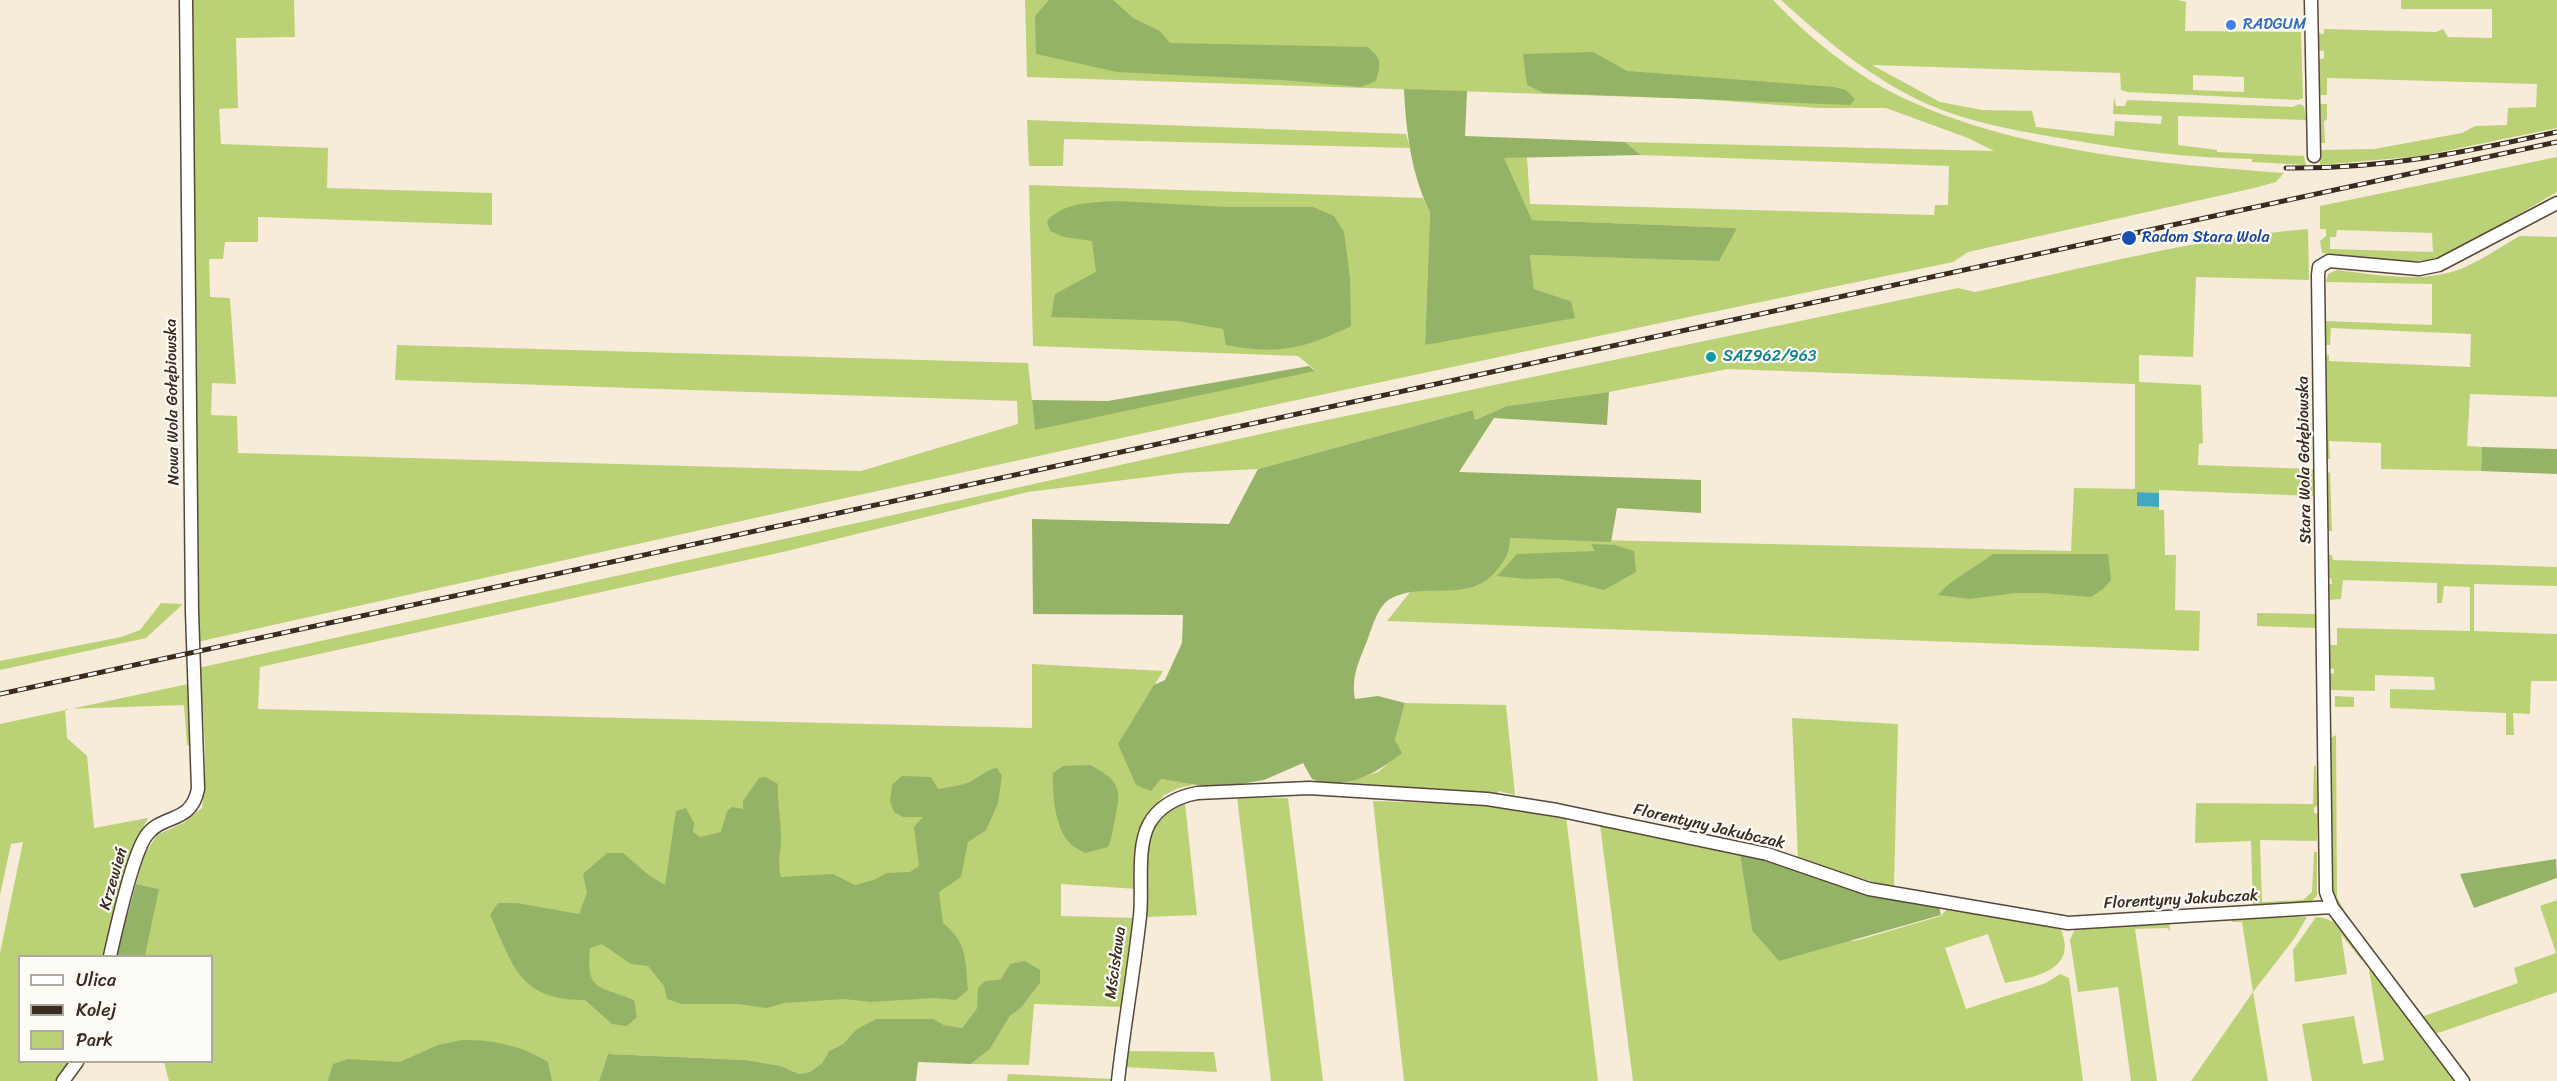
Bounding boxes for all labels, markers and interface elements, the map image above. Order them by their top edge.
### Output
place label: RADGUM [2243,15,2306,35]
marker: RADGUM [2224,18,2238,32]
place label: Radom Stara Wola [2142,228,2270,248]
marker: Radom Stara Wola [2120,229,2138,247]
street label: Nowa Wola Gołębiowska [162,319,184,485]
place label: SAZ962/963 [1723,347,1817,367]
marker: SAZ962/963 [1704,350,1718,364]
street label: Stara Wola Gołębiowska [2294,376,2316,544]
street label: Florentyny Jakubczak [1632,800,1786,854]
street label: Krzewień [96,846,132,912]
street label: Florentyny Jakubczak [2103,886,2259,914]
street label: Mścisława [1101,926,1131,1000]
legend [18,955,213,1063]
text: Ulica [76,964,116,996]
text: Kolej [76,994,116,1026]
text: Park [76,1024,113,1056]

